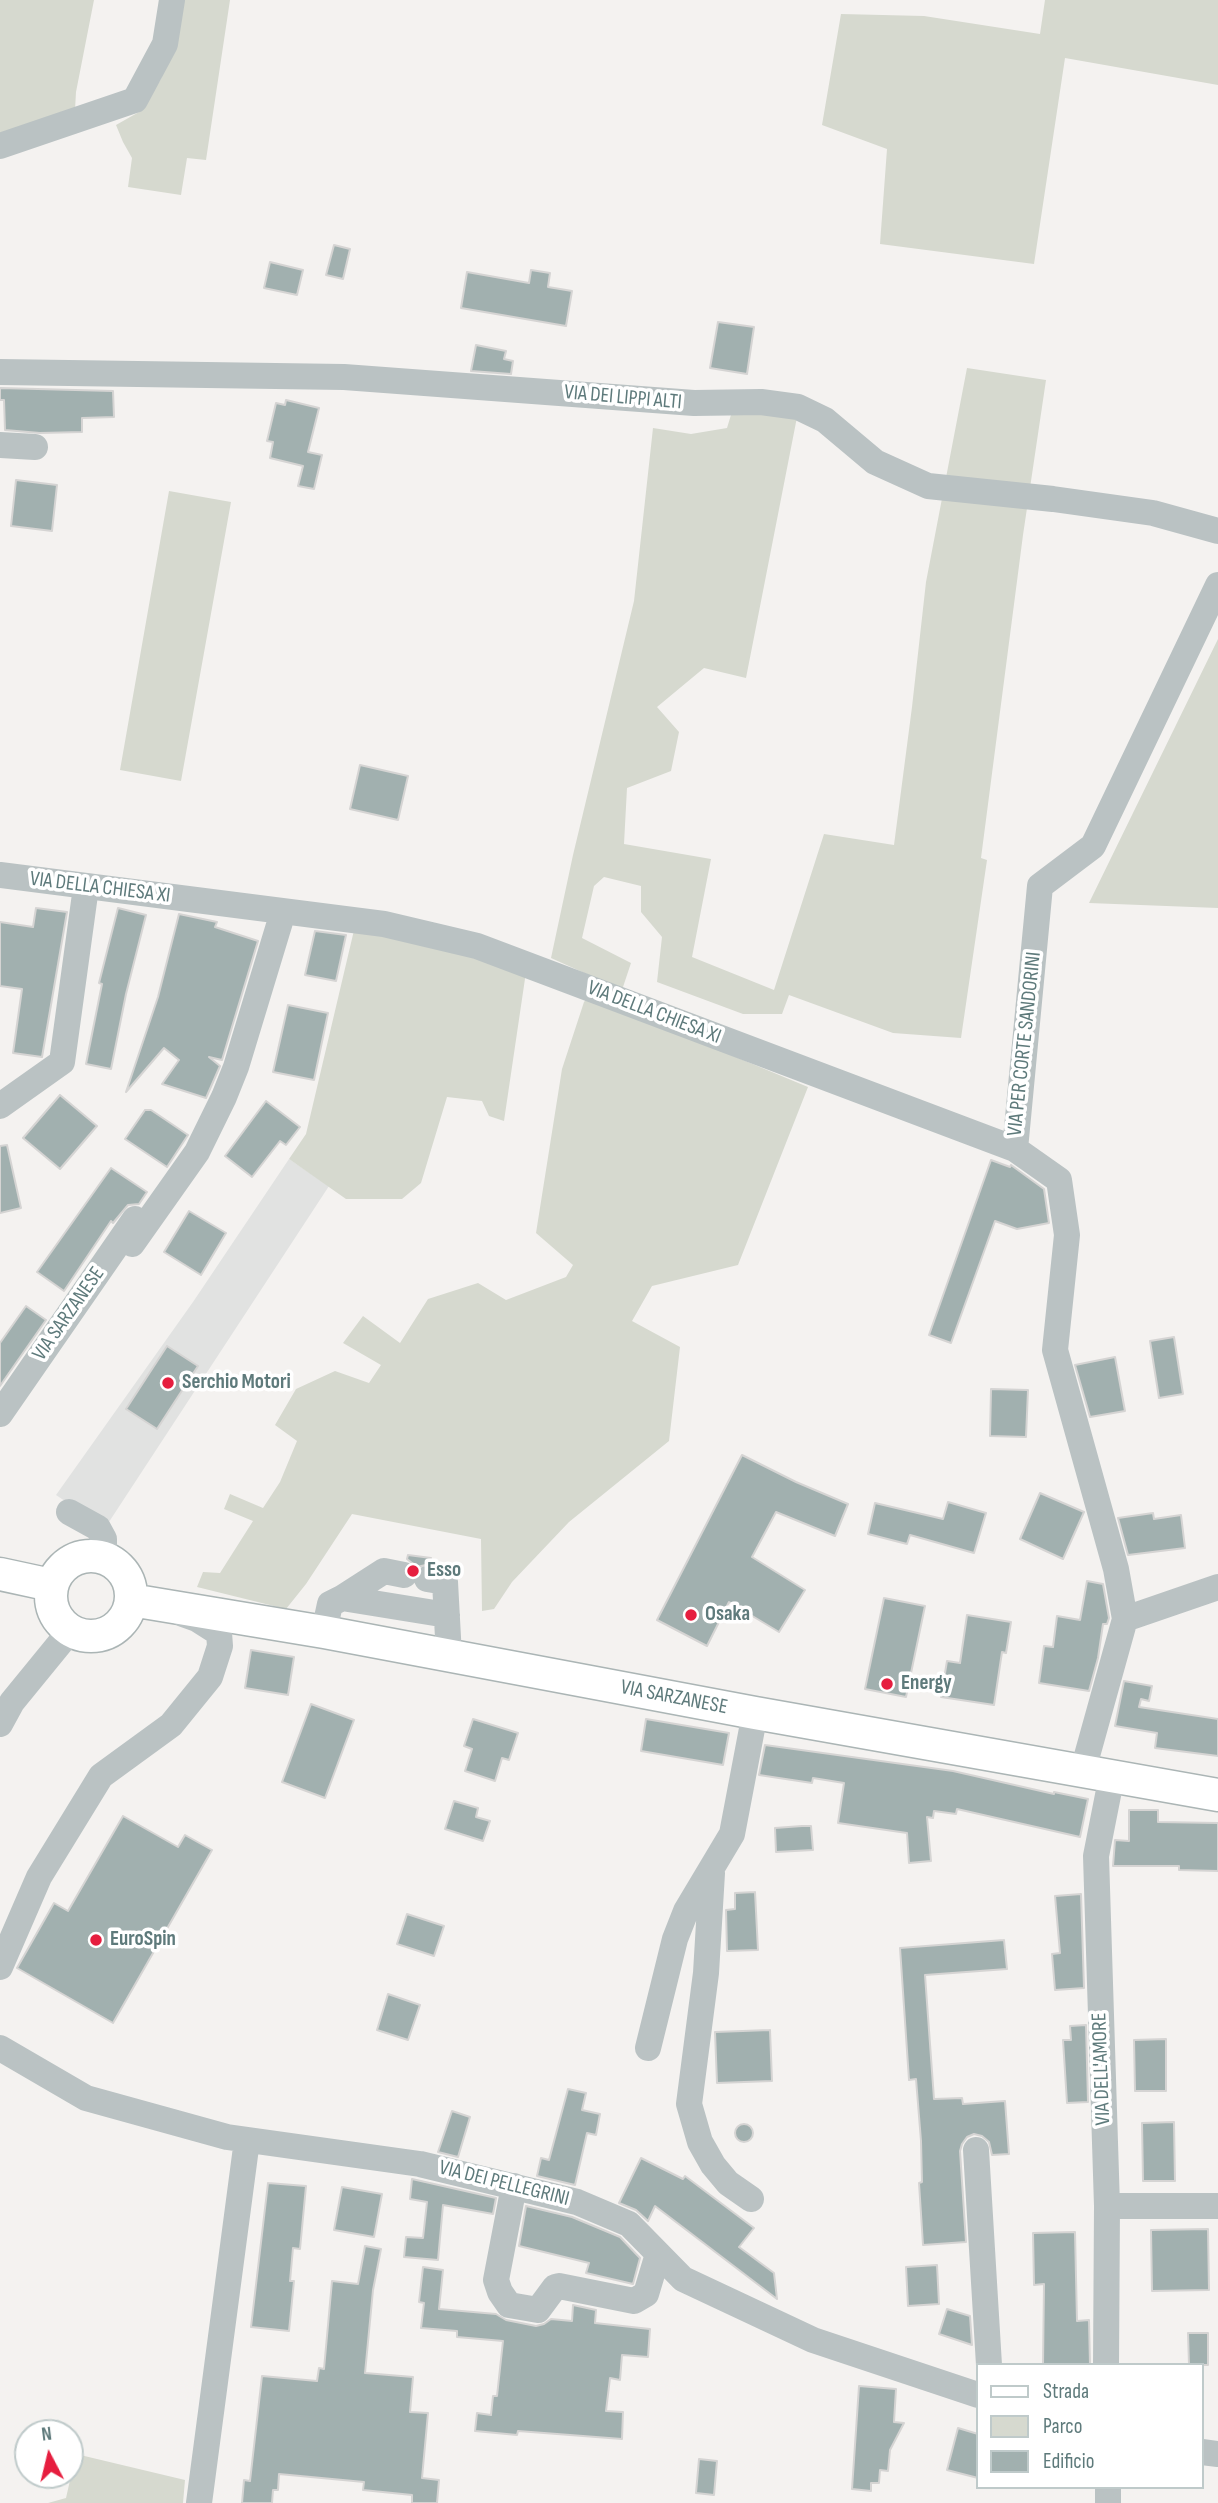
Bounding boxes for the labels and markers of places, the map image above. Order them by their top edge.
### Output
place label: Serchio Motori [182,1370,291,1396]
marker: Serchio Motori [160,1375,176,1391]
place label: Esso [427,1558,461,1584]
marker: Esso [405,1563,421,1579]
place label: Osaka [705,1602,750,1628]
marker: Osaka [683,1607,699,1623]
place label: Energy [901,1671,952,1697]
marker: Energy [879,1676,895,1692]
place label: EuroSpin [110,1927,176,1953]
marker: EuroSpin [88,1932,104,1948]

